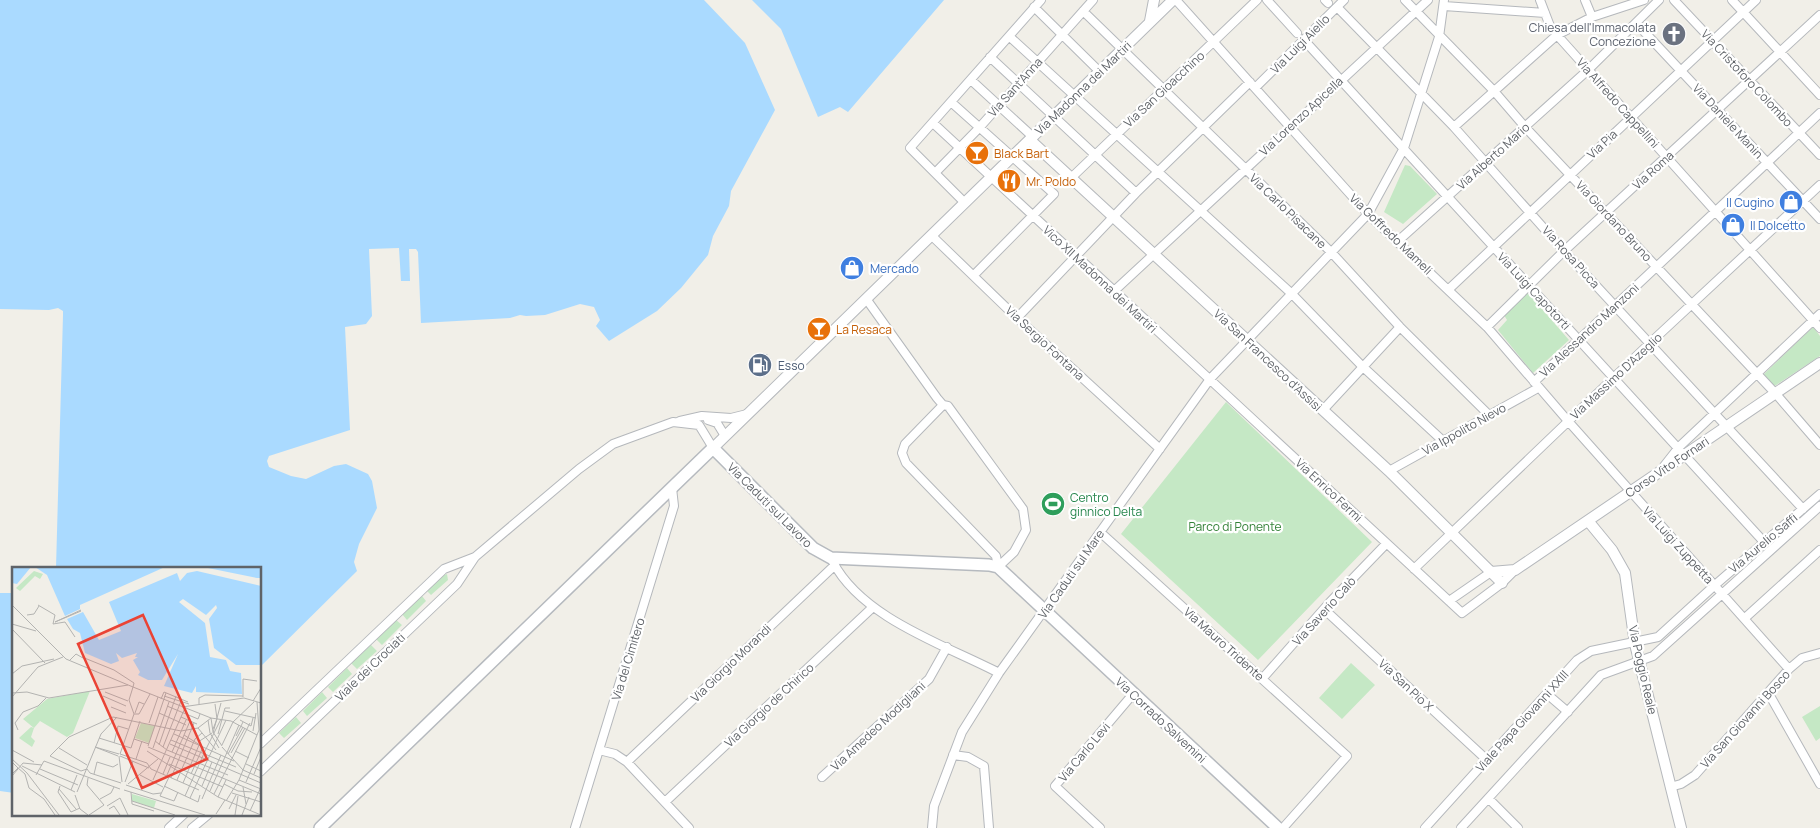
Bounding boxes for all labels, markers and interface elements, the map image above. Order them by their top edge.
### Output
street label: Via Luigi Aiello [1267,11,1333,77]
place label: Chiesa dell'Immacolata Concezione [1529,19,1656,50]
church icon: Chiesa dell'Immacolata Concezione [1661,21,1687,47]
street label: Via Cristoforo Colombo [1697,26,1797,130]
street label: Via Madonna dei Martiri [1031,37,1135,139]
street label: Via San Gioacchino [1120,47,1208,131]
street label: Via Sant'Anna [984,54,1046,120]
street label: Via Alfredo Cappellini [1573,54,1663,152]
street label: Via Lorenzo Apicella [1255,73,1347,159]
street label: Via Daniele Manin [1689,80,1767,162]
street label: Via Alberto Mario [1453,119,1533,193]
street label: Via Pia [1583,126,1621,162]
bar icon: Black Bart [964,140,990,166]
place label: Black Bart [994,145,1049,162]
street label: Via Roma [1629,147,1677,193]
restaurant icon: Mr. Poldo [996,168,1022,194]
street label: Via Carlo Pisacane [1246,170,1330,252]
place label: Mr. Poldo [1026,173,1076,190]
street label: Via Giordano Bruno [1572,177,1656,265]
shop icon: Il Cugino [1778,189,1804,215]
street label: Via Goffredo Mameli [1346,190,1436,278]
place label: Il Cugino [1726,194,1774,211]
shop icon: Il Dolcetto [1720,212,1746,238]
place label: Il Dolcetto [1750,217,1805,234]
street label: Vico XII Madonna dei Martiri [1039,221,1161,337]
street label: Via Rosa Picca [1538,222,1604,292]
street label: Via Luigi Capotorti [1494,249,1574,333]
shop icon: Mercado [839,255,865,281]
place label: Mercado [870,260,919,277]
street label: Via Alessandro Manzoni [1536,279,1642,381]
street label: Via Sergio Fontana [1002,302,1088,384]
street label: Via San Francesco d'Assisi [1210,305,1326,415]
bar icon: La Resaca [806,316,832,342]
place label: La Resaca [836,321,892,338]
street label: Via Massimo D'Azeglio [1566,329,1666,423]
fuel station icon: Esso [747,352,773,378]
place label: Esso [778,357,805,374]
street label: Via Ippolito Nievo [1419,399,1509,459]
street label: Corso Vito Fornari [1622,433,1712,501]
street label: Via Enrico Fermi [1292,454,1366,526]
street label: Via Caduti sul Lavoro [724,459,816,551]
place label: Centro ginnico Delta [1070,489,1142,520]
sports icon: Centro ginnico Delta [1040,491,1066,517]
street label: Via Luigi Zuppetta [1639,503,1717,587]
street label: Via Aurelio Saffi [1725,509,1801,577]
park label: Parco di Ponente [1188,518,1282,535]
street label: Via Caduti sul Mare [1034,526,1108,622]
inset map [12,567,261,816]
street label: Via Saverio Calò [1288,573,1360,649]
street label: Via Mauro Tridente [1180,603,1268,685]
street label: Via del Cimitero [607,616,649,702]
street label: Via Giorgio Morandi [687,620,775,706]
street label: Via Poggio Reale [1625,624,1661,716]
street label: Viale dei Crociati [331,629,409,705]
street label: Via San Pio X [1375,655,1438,715]
street label: Via Giorgio de Chirico [721,659,817,751]
street label: Viale Papa Giovanni XXIII [1472,666,1572,776]
street label: Via San Giovanni Bosco [1696,666,1794,772]
street label: Via Corrado Salvemini [1112,673,1210,767]
street label: Via Amedeo Modigliani [827,678,929,774]
street label: Via Carlo Levi [1054,719,1114,785]

